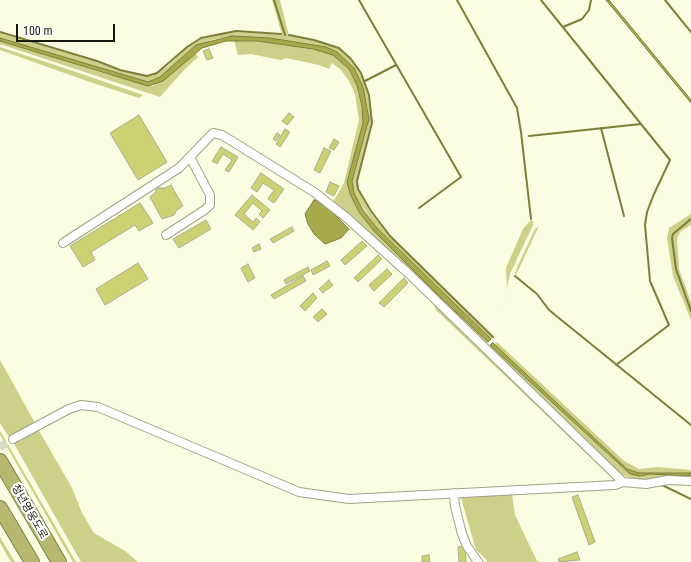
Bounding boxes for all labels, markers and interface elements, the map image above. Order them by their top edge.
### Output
scale bar [18,16,117,42]
text: 100 m [23,24,53,38]
street label: 청년영웅도로 [8,482,50,542]

